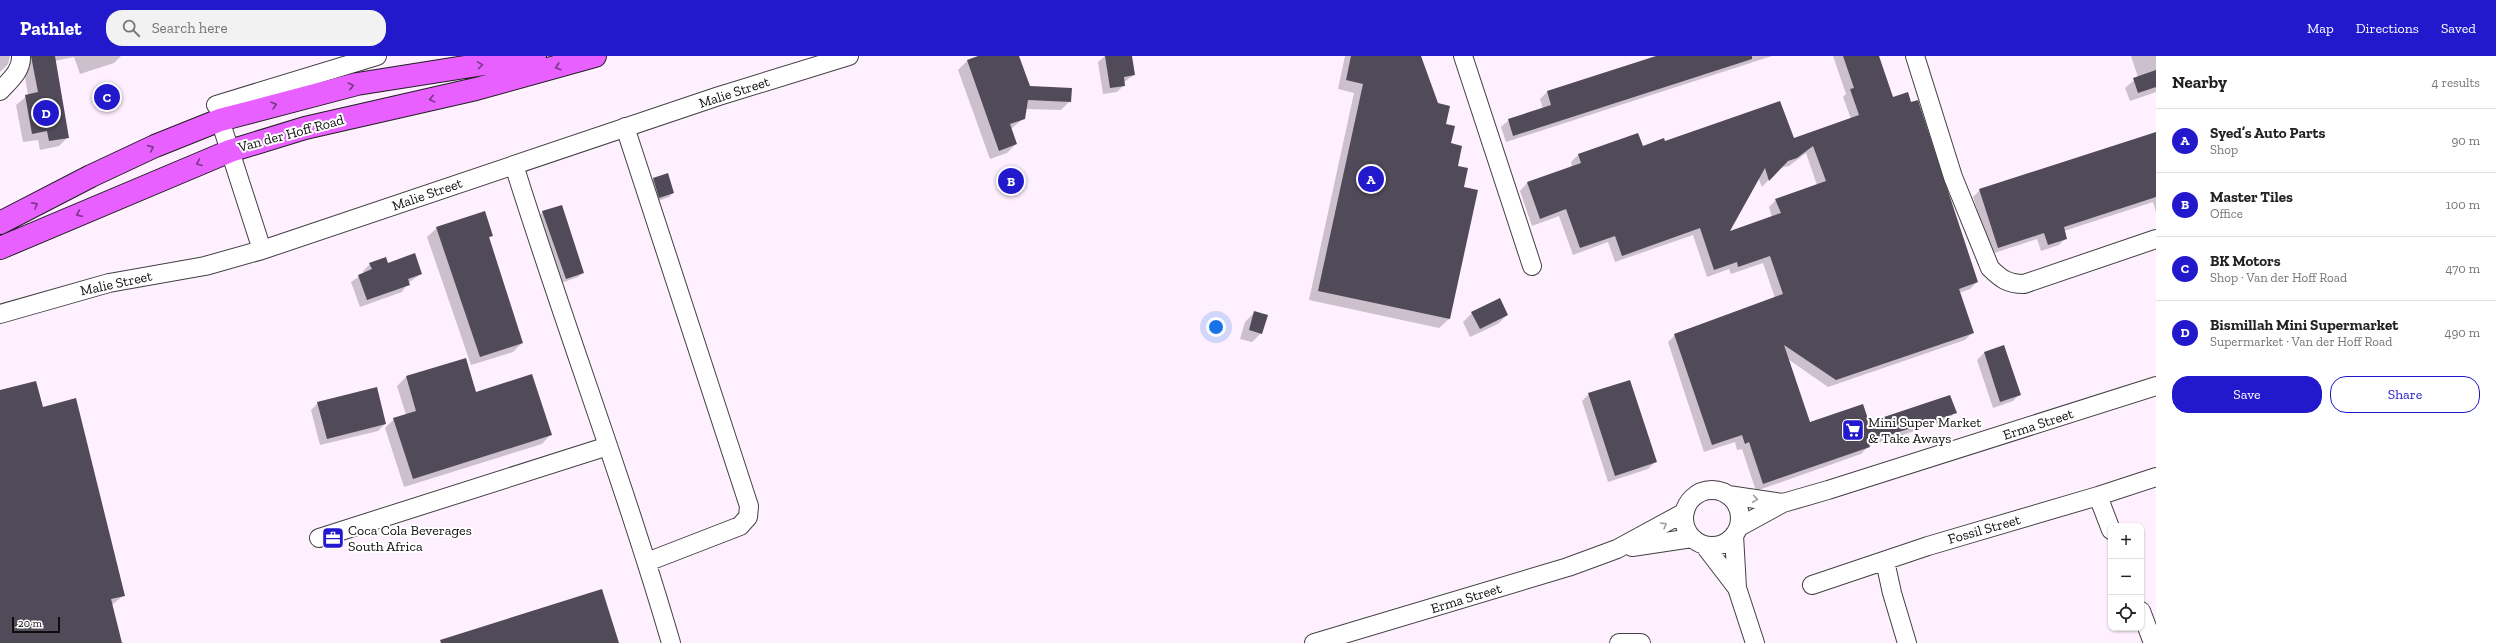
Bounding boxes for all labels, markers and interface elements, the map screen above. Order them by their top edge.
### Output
search box [106,10,386,46]
text: Pathlet [20,17,82,40]
icon: search [120,17,142,39]
text: Search here [152,19,228,37]
text: Map [2307,20,2334,37]
text: Directions [2356,20,2419,37]
text: Saved [2441,20,2476,37]
one-way arrow [476,61,483,70]
one-way arrow [555,62,562,71]
text: Nearby [2172,72,2227,92]
street label: Malie Street [697,73,772,112]
text: 4 results [2432,75,2480,90]
pin: C [94,82,120,112]
one-way arrow [348,82,354,90]
one-way arrow [429,94,435,102]
pin: D [33,98,59,128]
one-way arrow [270,101,277,110]
street label: Van der Hoff Road [236,111,346,156]
text: Syed’s Auto Parts [2210,124,2325,142]
text: A [2181,133,2189,148]
text: 90 m [2451,133,2480,148]
text: Shop [2210,142,2238,157]
one-way arrow [147,145,155,153]
one-way arrow [196,159,203,167]
pin: A [1358,164,1384,194]
pin: B [998,166,1024,196]
street label: Malie Street [390,174,465,214]
text: Master Tiles [2210,188,2293,206]
text: B [2181,197,2189,212]
text: 100 m [2446,197,2480,212]
one-way arrow [30,202,38,210]
text: Office [2210,206,2243,221]
one-way arrow [76,209,83,217]
text: BK Motors [2210,252,2281,270]
text: C [2181,261,2189,276]
text: 470 m [2445,261,2480,276]
street label: Malie Street [79,267,154,299]
text: Shop · Van der Hoff Road [2210,270,2347,285]
text: Bismillah Mini Supermarket [2210,316,2398,334]
your location [1206,317,1226,337]
text: D [2180,325,2190,340]
text: 490 m [2444,325,2480,340]
text: Supermarket · Van der Hoff Road [2210,334,2392,349]
button: Save [2172,376,2322,413]
button: Share [2330,376,2480,413]
street label: Erma Street [2001,405,2076,444]
place label: Mini Super Market & Take Aways [1868,414,1982,447]
supermarket icon: Mini Super Market & Take Aways [1840,417,1866,443]
one-way arrow [1752,494,1758,503]
street label: Fossil Street [1946,511,2023,548]
place label: Coca Cola Beverages South Africa [348,522,472,555]
one-way arrow [1660,522,1667,529]
map controls [2108,523,2144,631]
button: + [2108,523,2144,559]
office icon: Coca Cola Beverages South Africa [320,525,346,551]
button: − [2108,559,2144,595]
street label: Erma Street [1429,579,1504,617]
button: locate [2108,595,2144,631]
scale bar [12,615,60,634]
text: 20 m [18,617,42,630]

